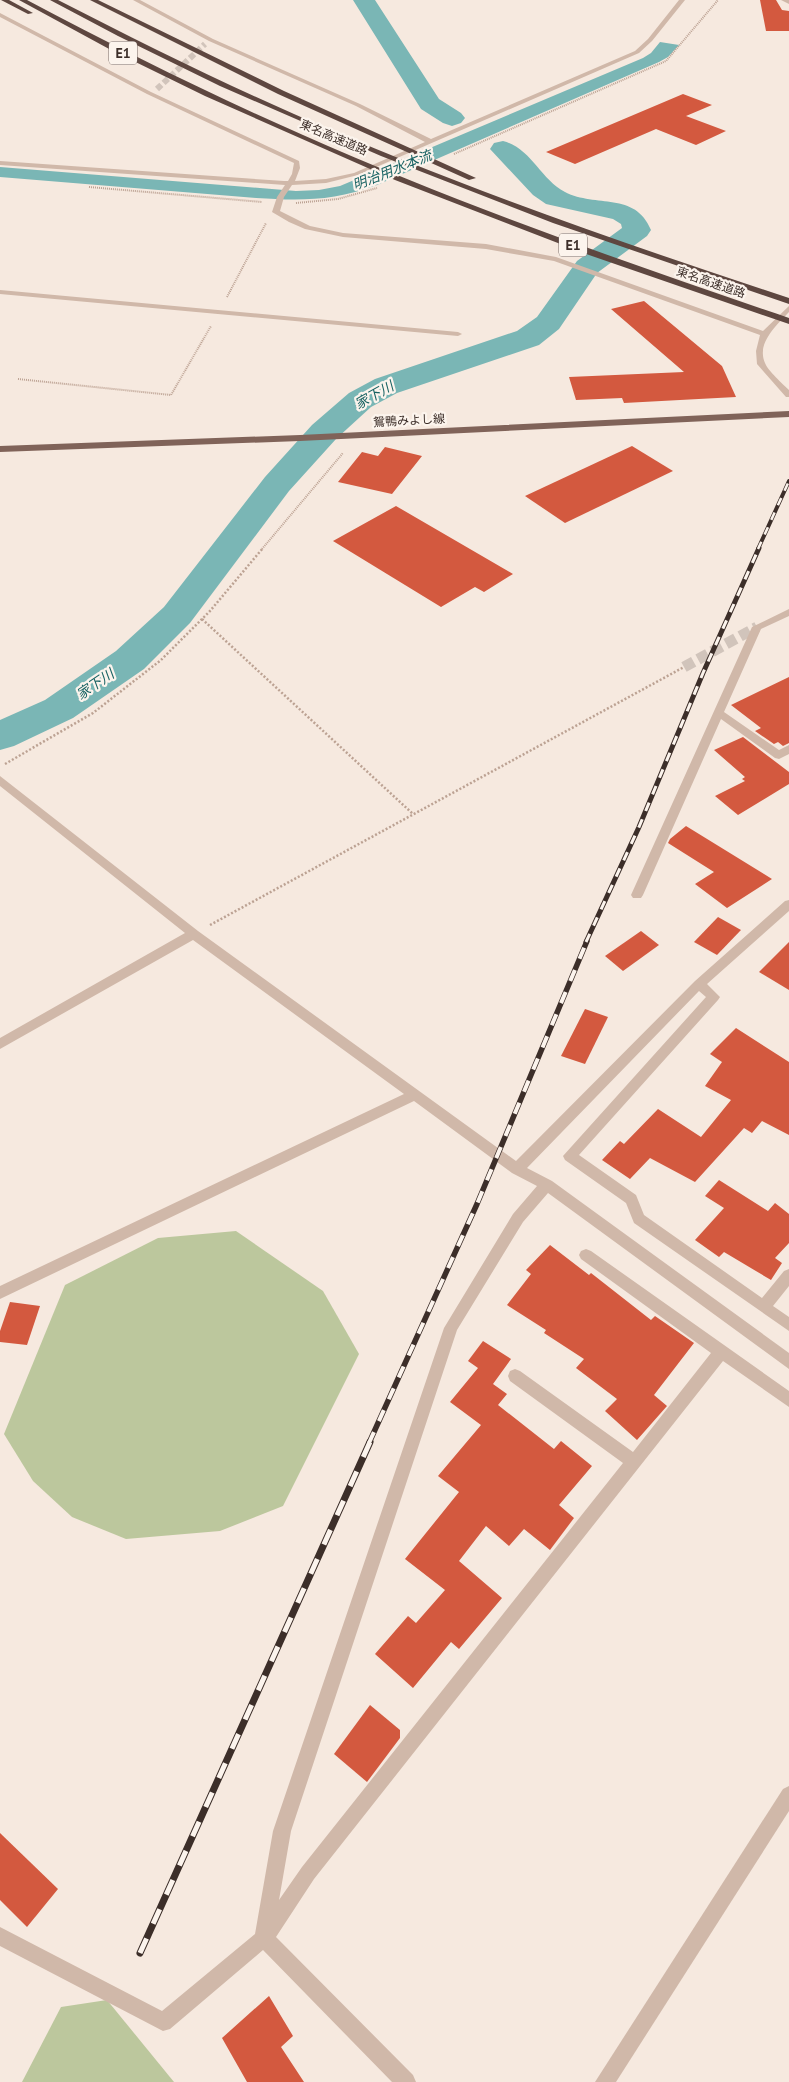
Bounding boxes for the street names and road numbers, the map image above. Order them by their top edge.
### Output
road number: E1 [109,42,137,64]
street label: 東名高速道路 [298,116,370,158]
road number: E1 [559,234,587,256]
street label: 東名高速道路 [675,263,747,301]
street label: 鴛鴨みよし線 [373,411,445,429]

